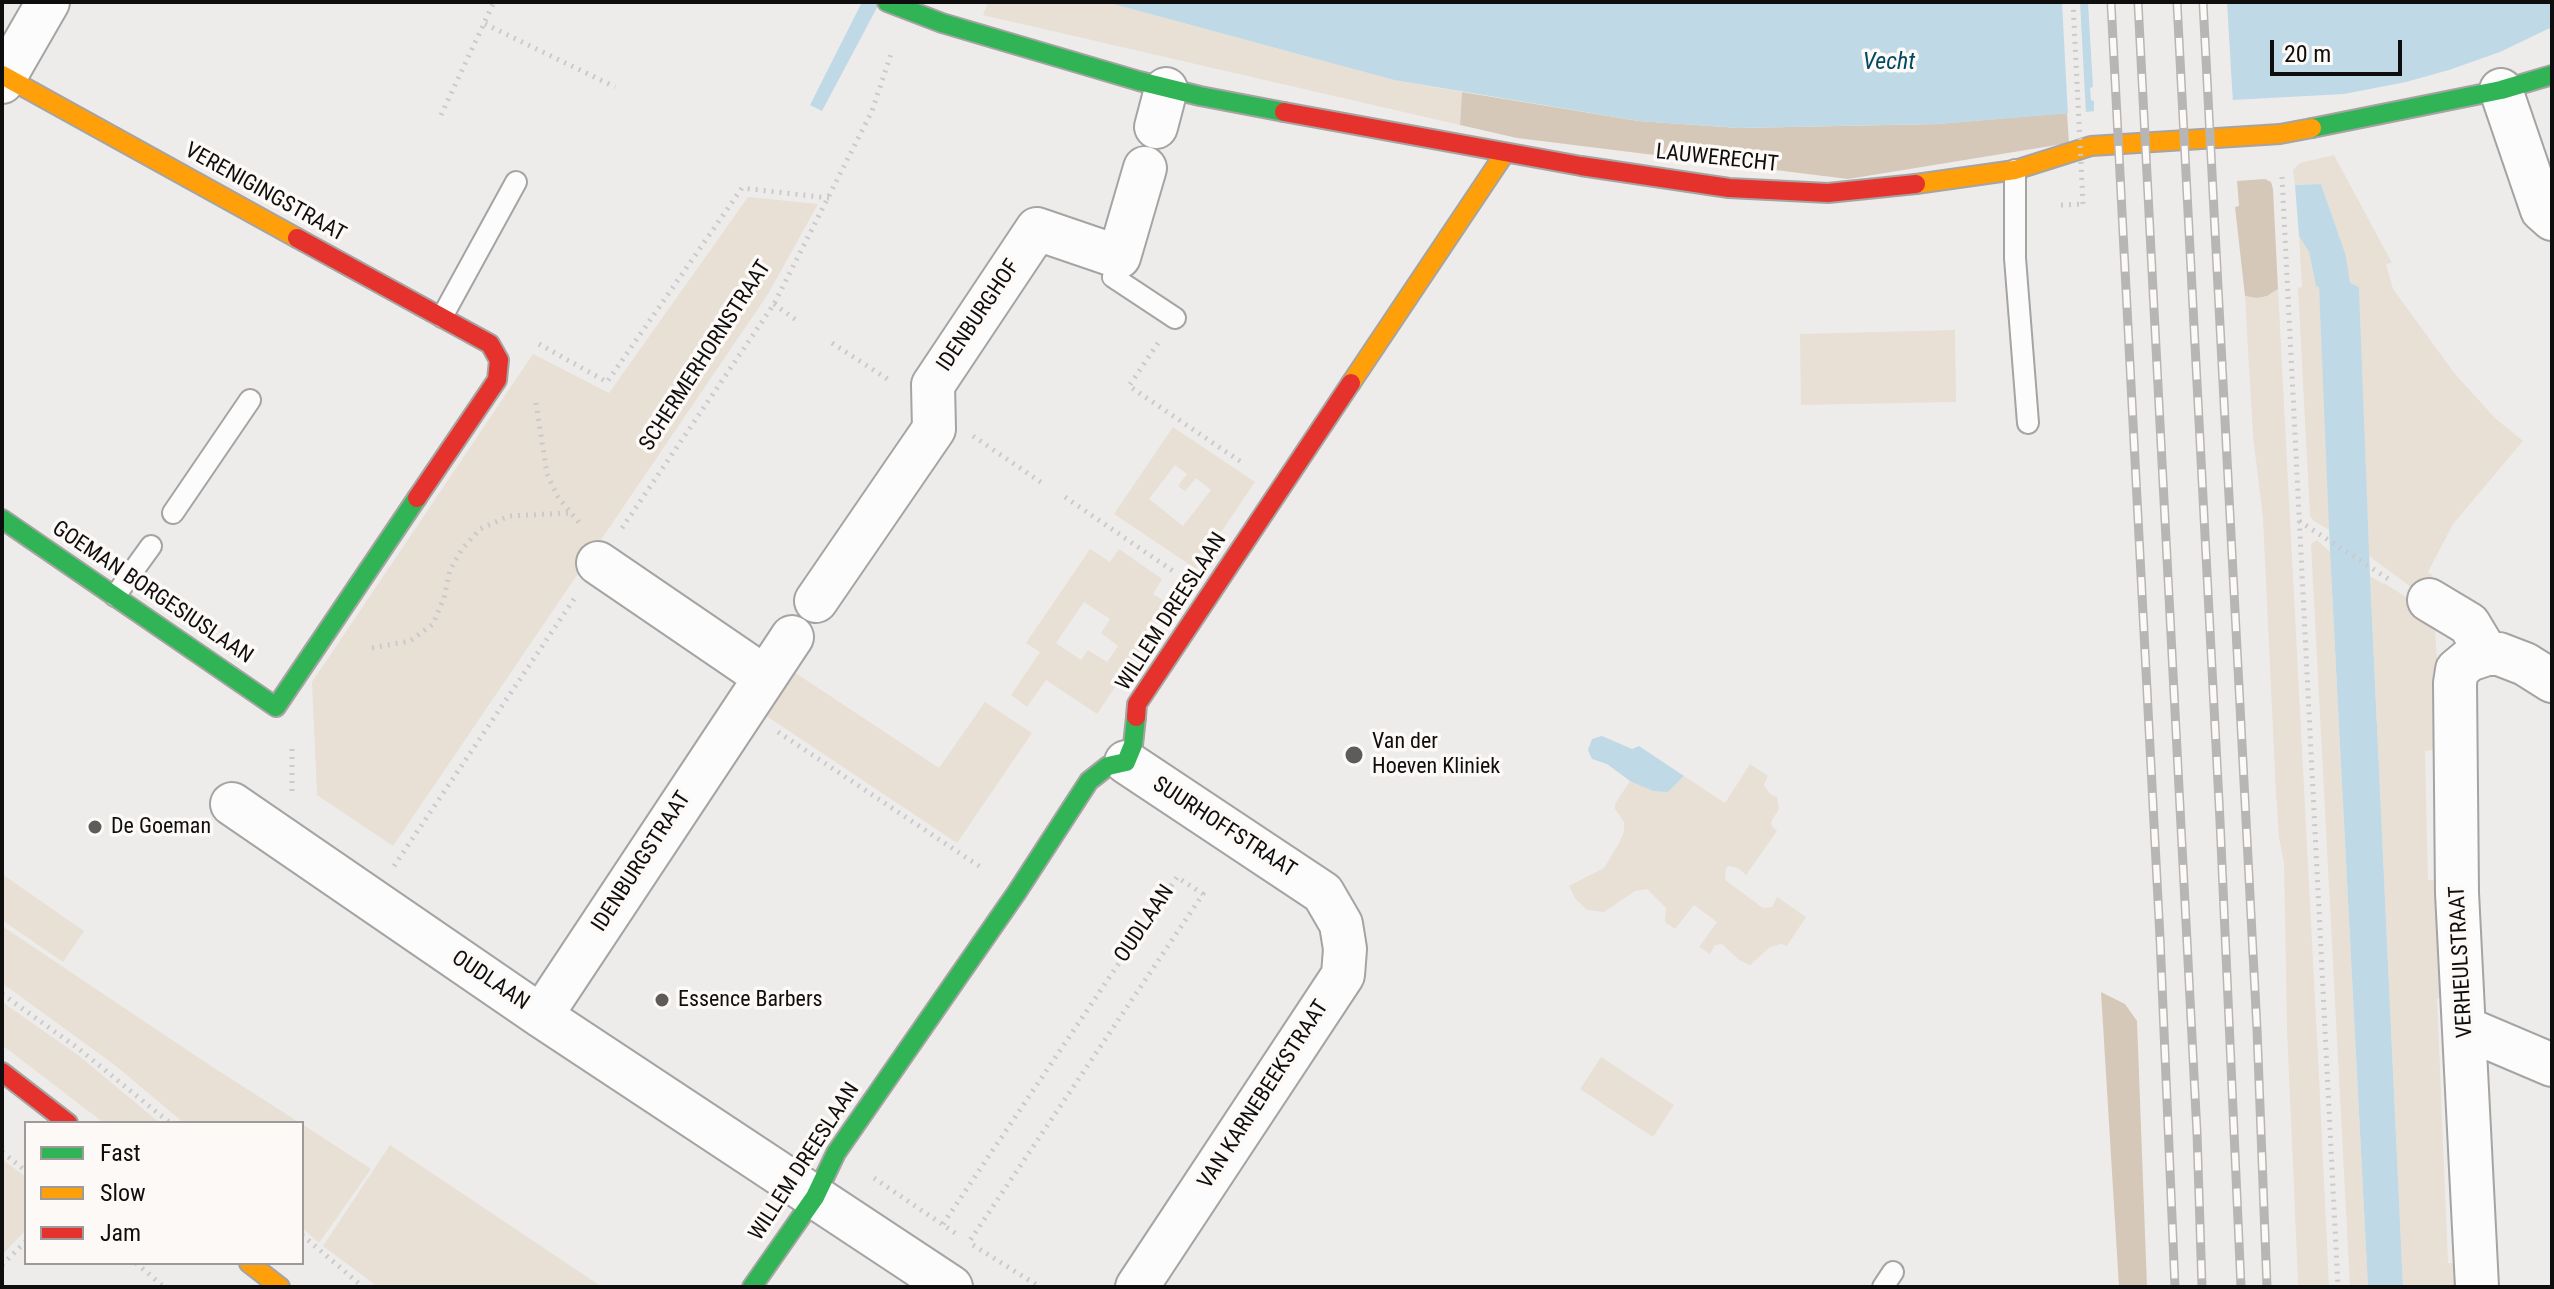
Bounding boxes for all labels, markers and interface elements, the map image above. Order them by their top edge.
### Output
scale bar [2274,24,2406,74]
text: 20 m [2284,40,2331,68]
water label: Vecht [1863,49,1915,77]
street label: VERENIGINGSTRAAT [180,138,350,248]
street label: LAUWERECHT [1654,139,1780,179]
street label: IDENBURGHOF [932,255,1026,377]
street label: SCHERMERHORNSTRAAT [635,256,777,456]
street label: GOEMAN BORGESIUSLAAN [47,516,257,670]
street label: WILLEM DREESLAAN [1111,528,1233,696]
place label: Van der Hoeven Kliniek [1372,729,1500,780]
marker: Van der Hoeven Kliniek [1343,744,1365,766]
street label: SUURHOFFSTRAAT [1147,772,1301,884]
street label: IDENBURGSTRAAT [587,787,697,937]
place label: De Goeman [111,814,211,840]
marker: De Goeman [86,818,104,836]
street label: OUDLAAN [1110,880,1180,968]
street label: VERHEULSTRAAT [2445,885,2479,1039]
street label: OUDLAAN [446,946,534,1016]
place label: Essence Barbers [678,987,823,1013]
marker: Essence Barbers [653,991,671,1009]
street label: VAN KARNEBEEKSTRAAT [1193,996,1335,1194]
street label: WILLEM DREESLAAN [744,1078,866,1246]
legend [24,1121,304,1265]
text: Fast [100,1139,141,1167]
text: Slow [100,1179,146,1207]
text: Jam [100,1219,141,1247]

